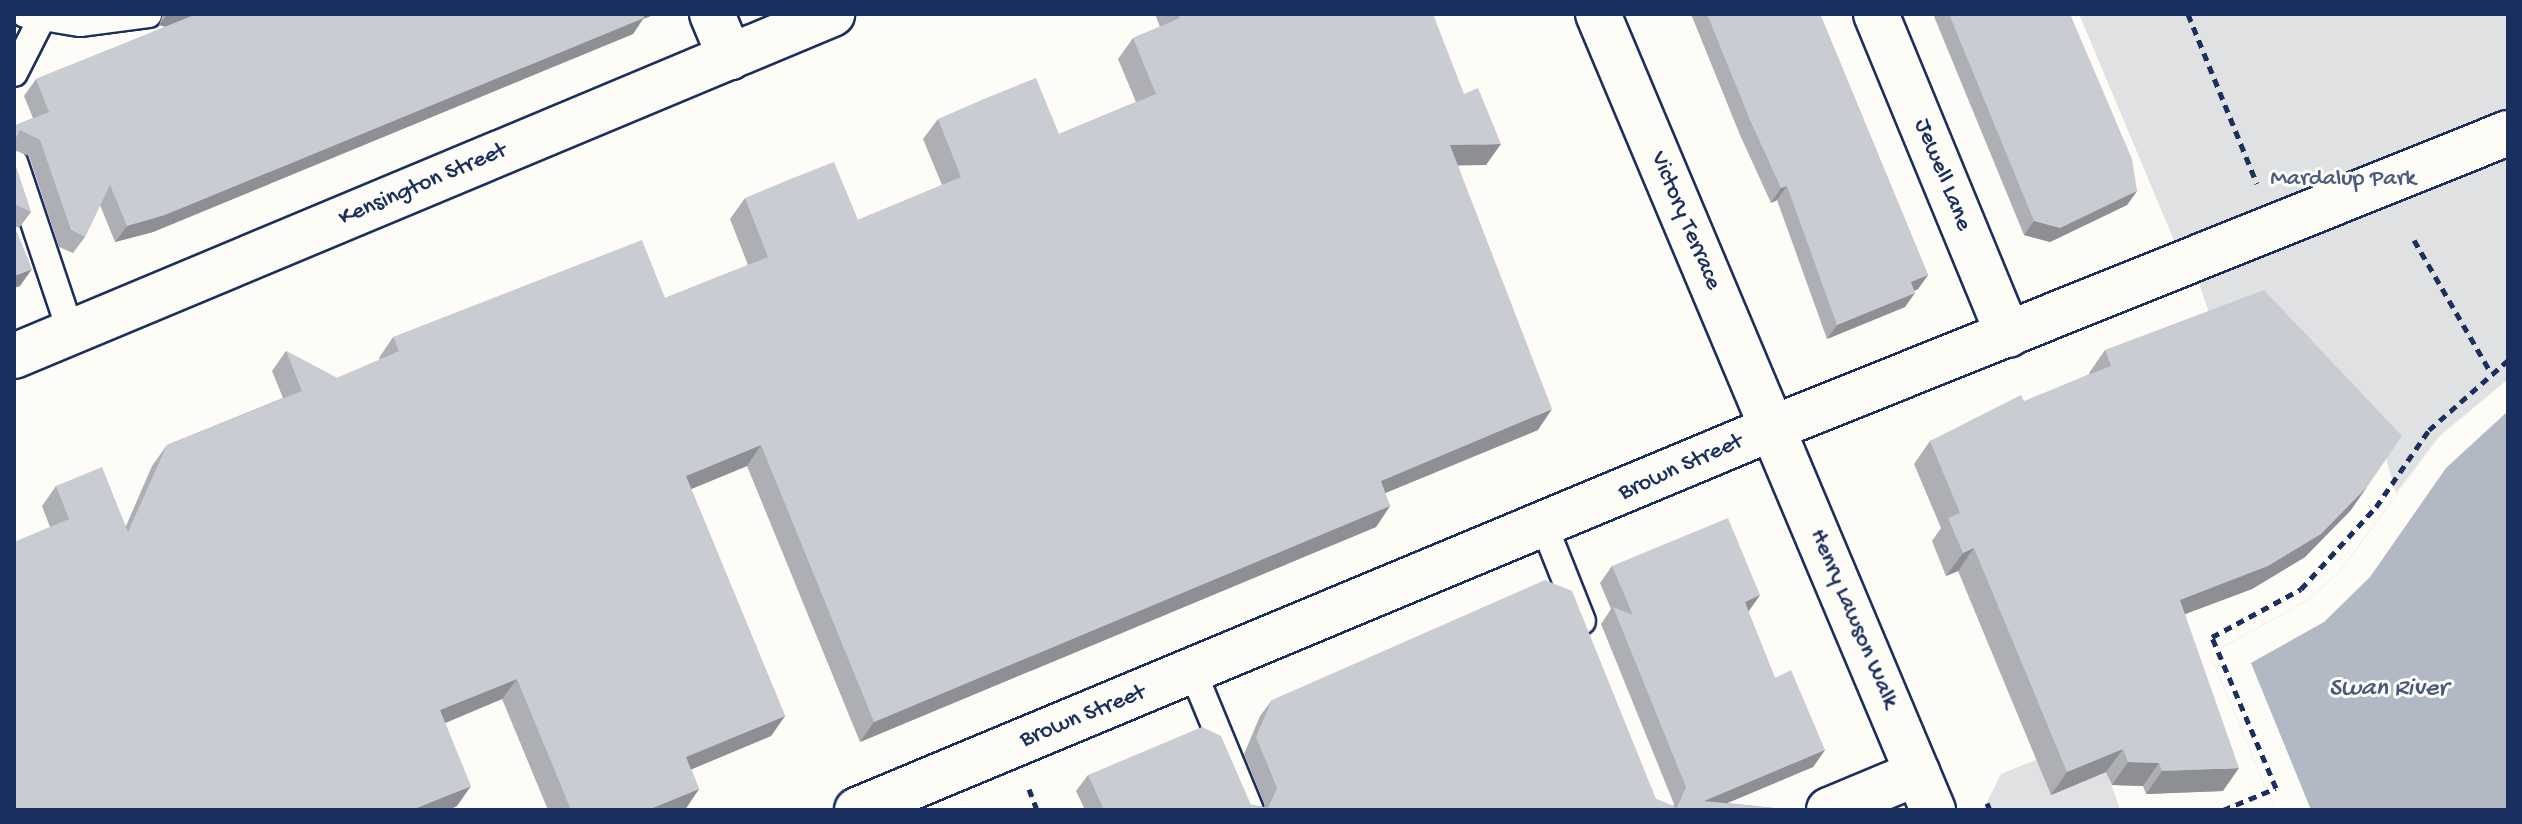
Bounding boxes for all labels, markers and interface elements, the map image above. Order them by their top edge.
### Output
street label: Jewell Lane [1907,115,1977,235]
street label: Kensington Street [335,137,511,233]
street label: Victory Terrace [1643,148,1727,294]
park label: Mardalup Park [2270,166,2416,194]
street label: Brown Street [1614,428,1748,508]
street label: Henry Lawson Walk [1802,525,1904,713]
water label: Swan River [2329,674,2447,706]
street label: Brown Street [1016,679,1150,755]

